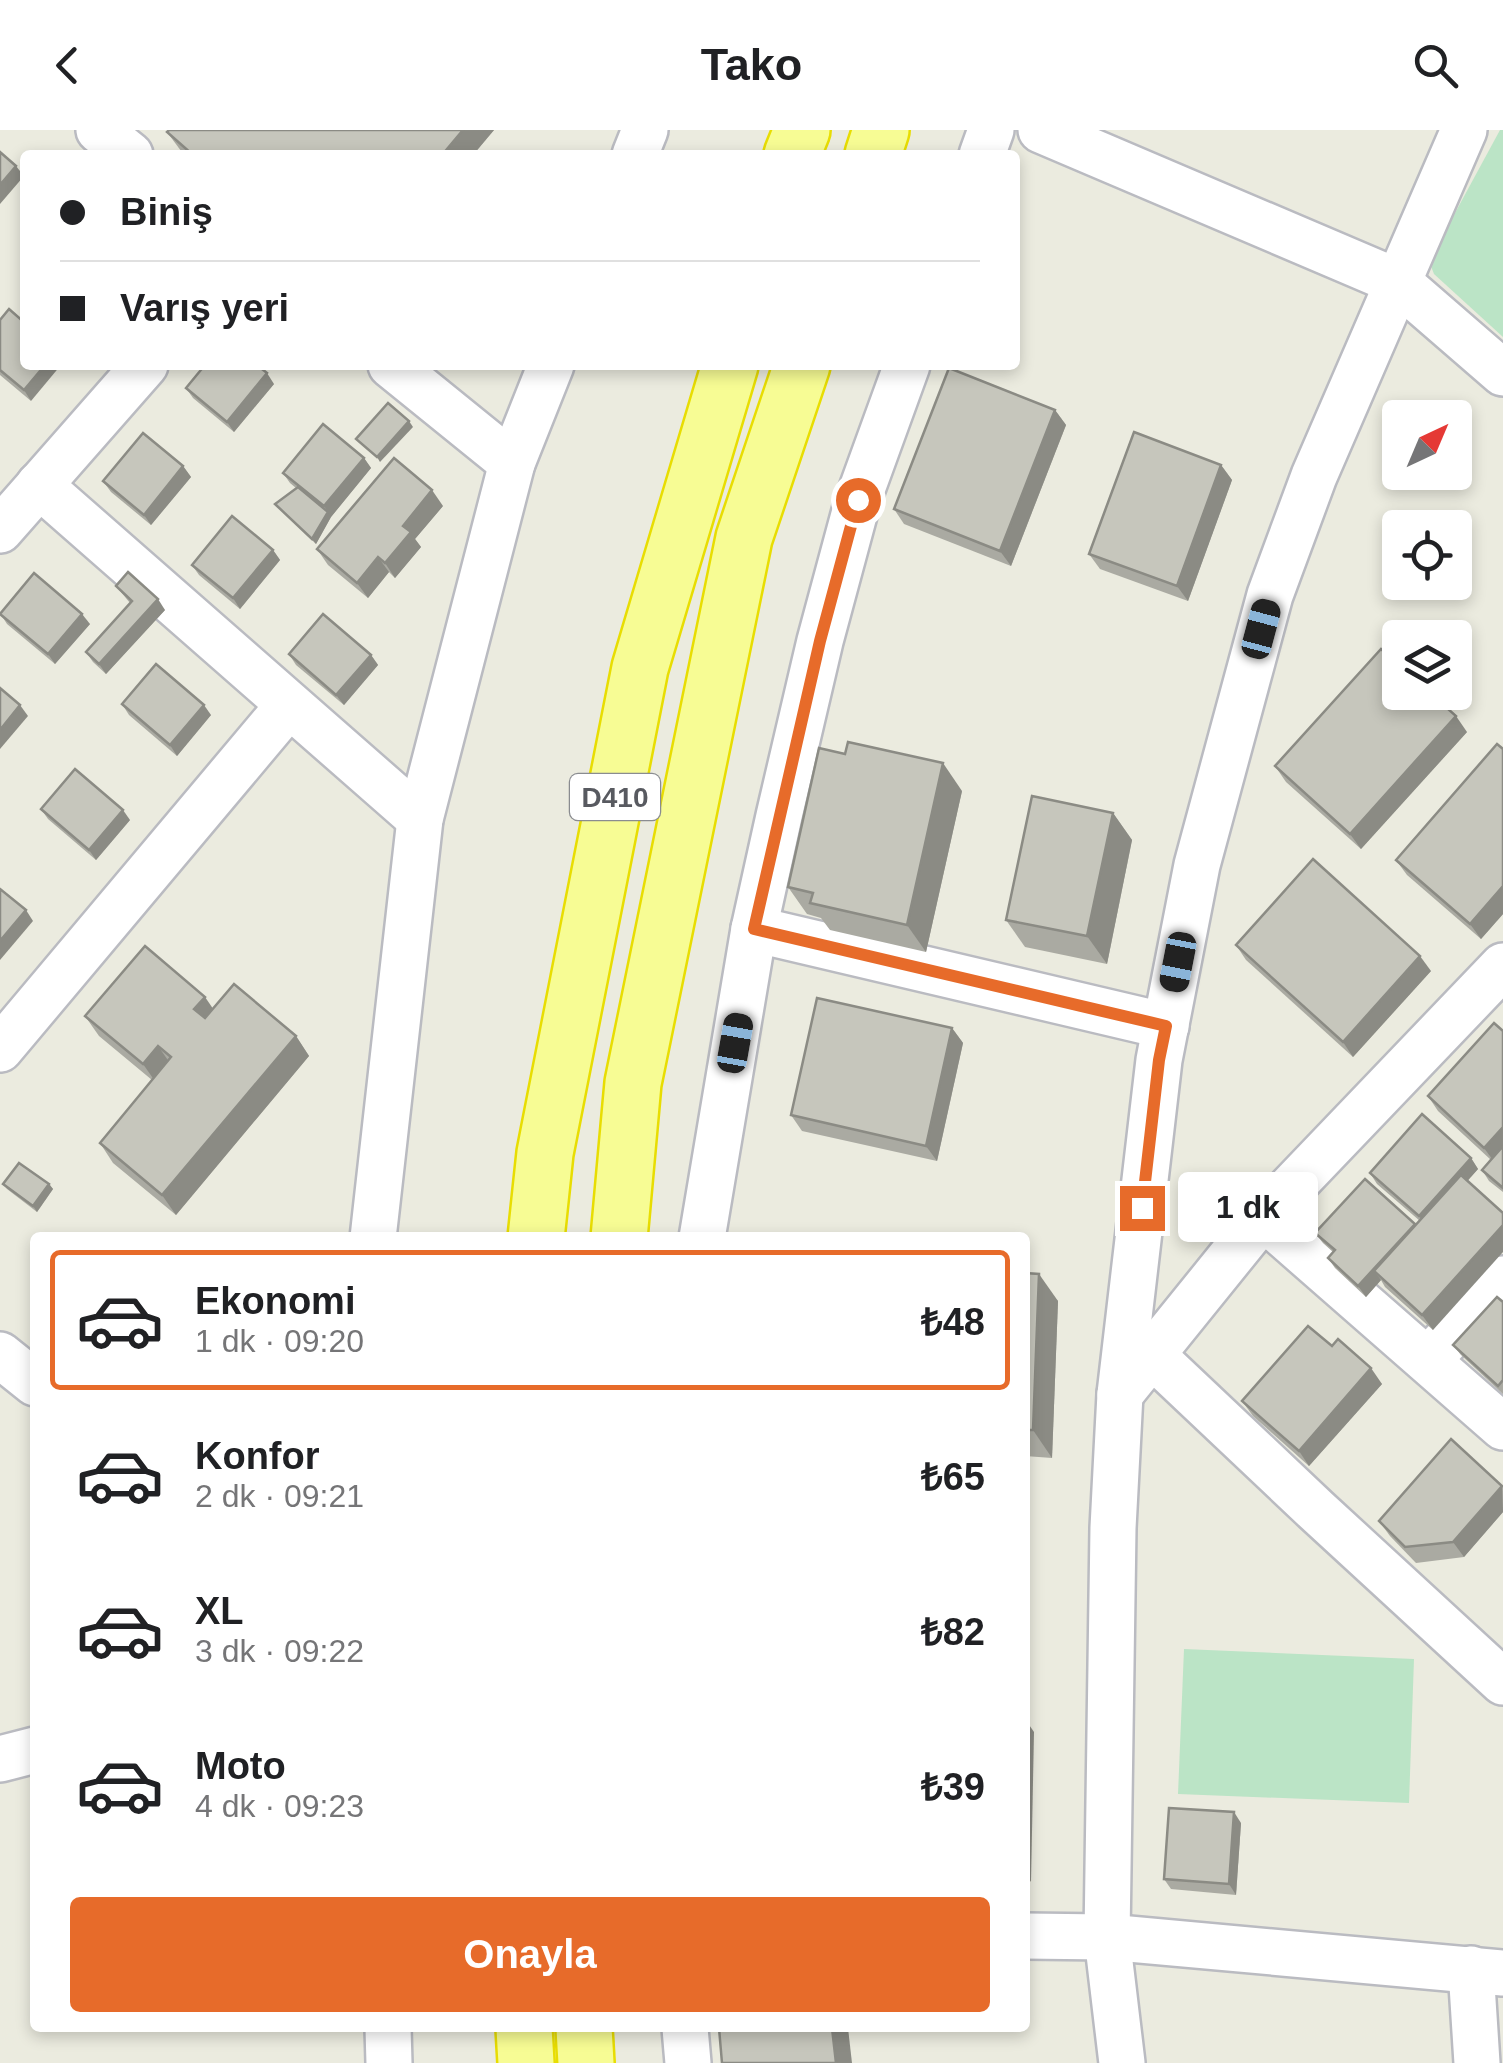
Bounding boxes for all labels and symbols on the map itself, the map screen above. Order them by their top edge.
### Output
north arrow [1382,400,1472,490]
route start [836,478,881,523]
car [1239,596,1283,662]
road number: D410 [570,774,660,820]
car [1158,930,1198,994]
car [715,1011,755,1075]
callout: 1 dk [1177,1173,1317,1243]
route end [1120,1186,1165,1231]

